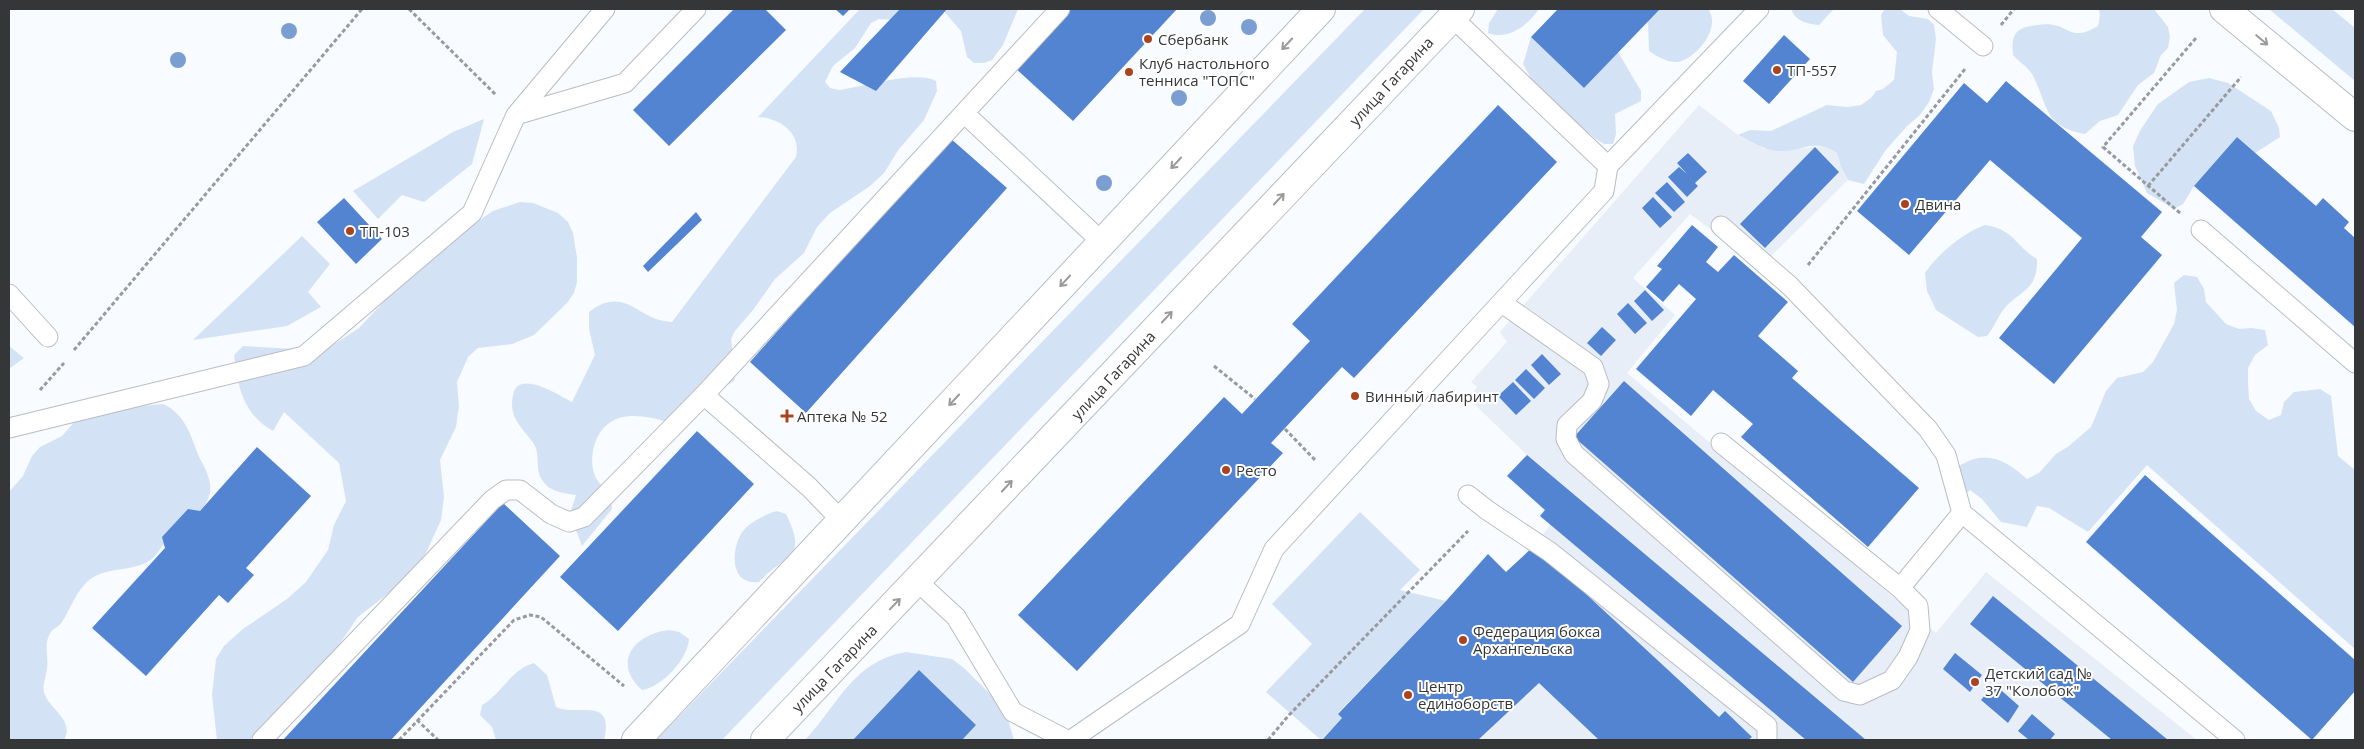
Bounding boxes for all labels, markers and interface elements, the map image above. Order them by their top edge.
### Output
place label: Сбербанк [1158,29,1229,49]
street label: улица Гагарина [1345,32,1437,130]
marker: Сбербанк [1142,33,1154,45]
one-way arrow [2255,34,2268,45]
one-way arrow [1281,38,1293,51]
place label: Клуб настольного тенниса "ТОПС" [1139,53,1270,90]
place label: ТП-557 [1787,60,1837,80]
marker: ТП-557 [1771,64,1783,76]
marker: Клуб настольного тенниса "ТОПС" [1123,66,1135,78]
one-way arrow [1170,156,1182,169]
one-way arrow [1273,193,1285,206]
place label: Двина [1915,194,1961,214]
marker: Двина [1899,198,1911,210]
place label: ТП-103 [360,221,410,241]
marker: ТП-103 [344,225,356,237]
one-way arrow [1059,275,1071,288]
one-way arrow [1161,311,1173,324]
street label: улица Гагарина [1067,326,1159,424]
place label: Винный лабиринт [1365,386,1499,406]
marker: Винный лабиринт [1349,390,1361,402]
one-way arrow [948,394,960,406]
place label: Аптека № 52 [797,406,888,426]
marker: Аптека № 52 [781,410,793,422]
place label: Ресто [1236,460,1277,480]
marker: Ресто [1220,464,1232,476]
one-way arrow [1001,480,1013,492]
one-way arrow [889,597,901,610]
street label: улица Гагарина [787,620,881,716]
place label: Федерация бокса Архангельска [1473,621,1600,658]
marker: Федерация бокса Архангельска [1457,634,1469,646]
place label: Детский сад № 37 "Колобок" [1985,663,2092,700]
place label: Центр единоборств [1418,676,1513,713]
marker: Детский сад № 37 "Колобок" [1969,676,1981,688]
marker: Центр единоборств [1402,689,1414,701]

